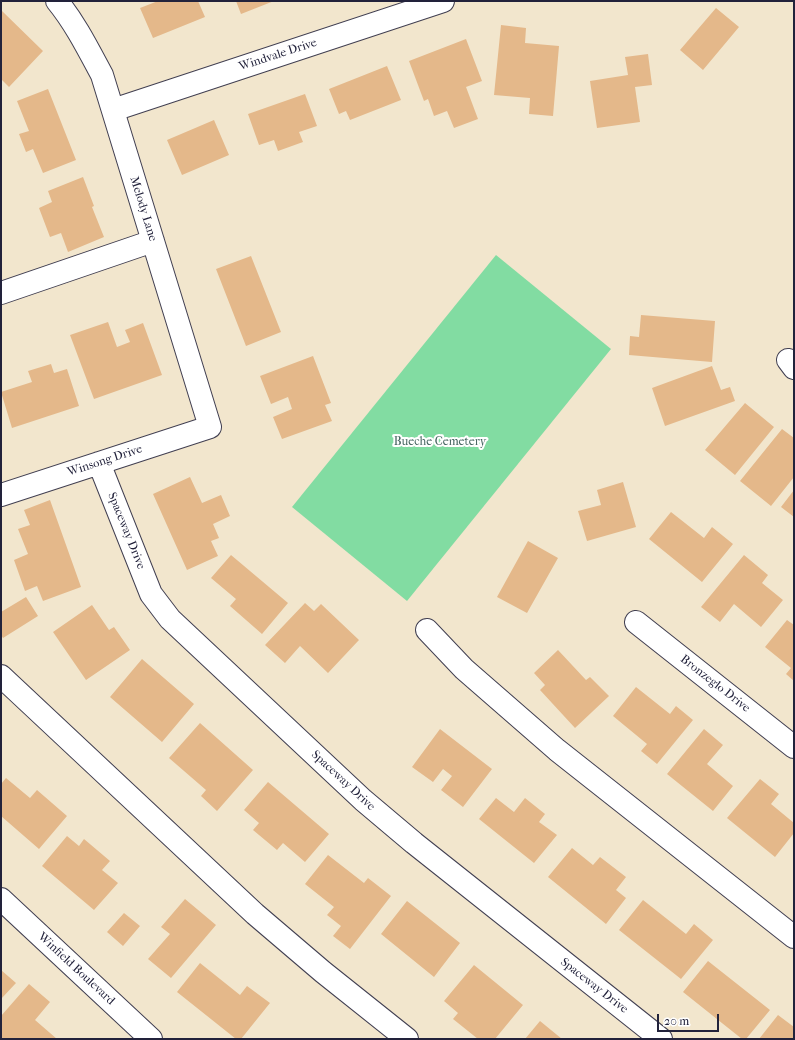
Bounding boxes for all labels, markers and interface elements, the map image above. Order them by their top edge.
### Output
street label: Windvale Drive [237,36,319,74]
street label: Melody Lane [126,175,160,243]
park label: Bueche Cemetery [394,435,486,449]
street label: Winsong Drive [66,442,144,480]
street label: Spaceway Drive [104,490,148,572]
street label: Bronzeglo Drive [677,652,753,716]
street label: Spaceway Drive [308,748,378,814]
street label: Winfield Boulevard [35,930,117,1008]
street label: Spaceway Drive [557,955,631,1017]
scale bar [659,1006,721,1032]
text: 20 m [664,1014,689,1028]

